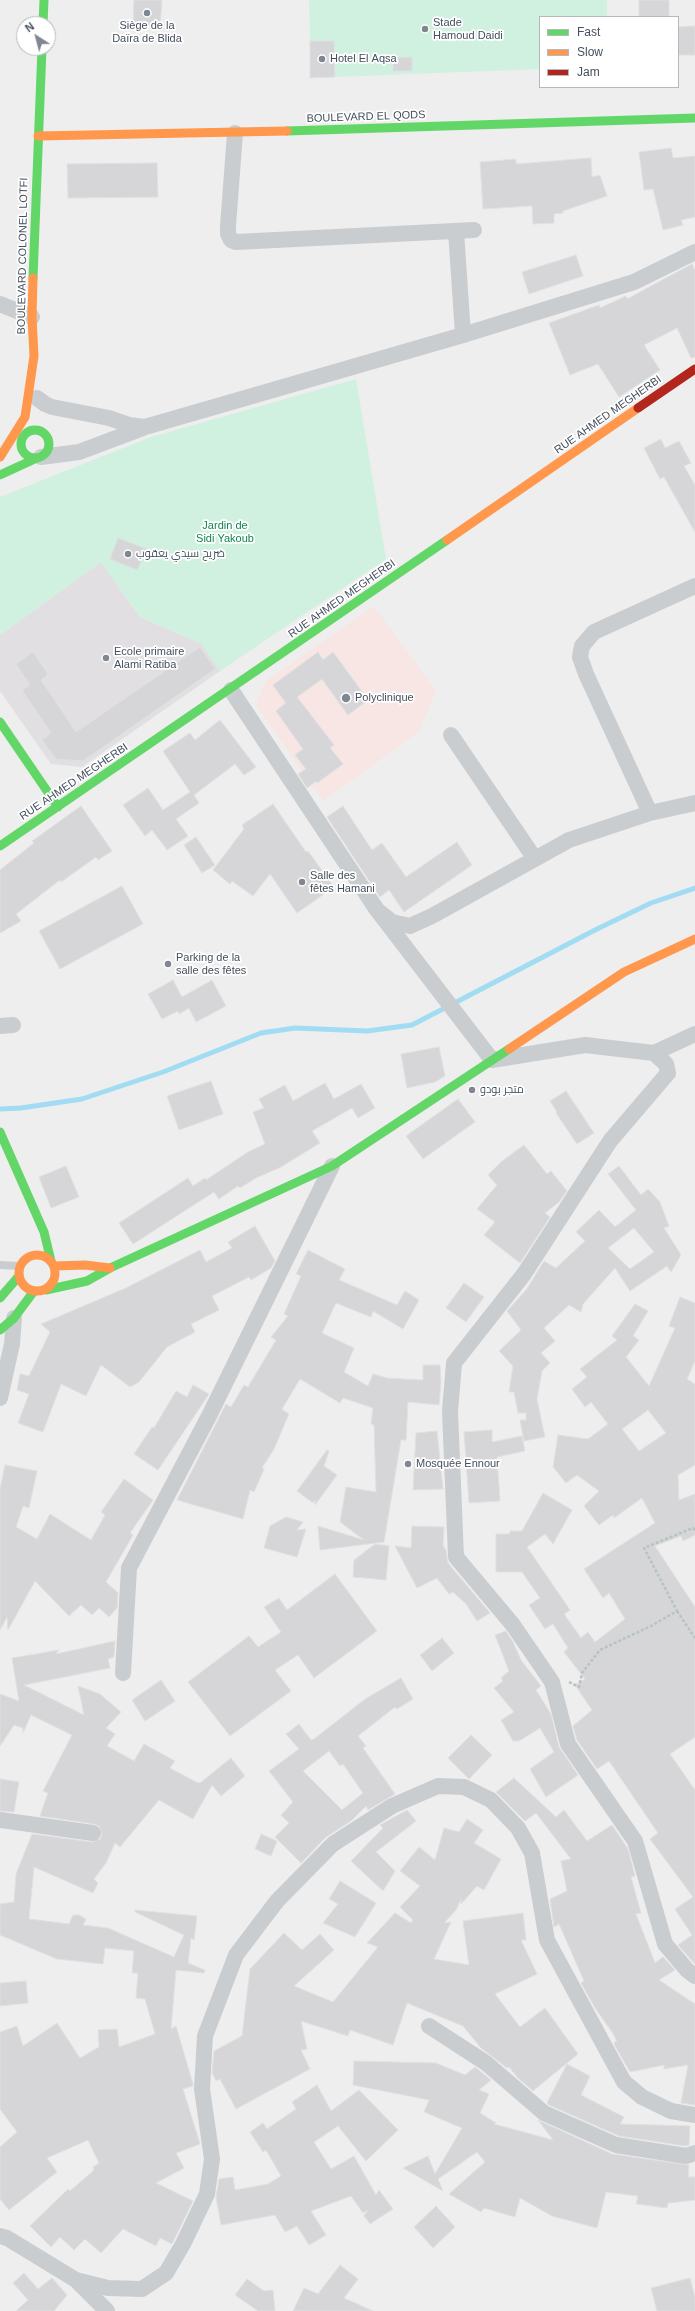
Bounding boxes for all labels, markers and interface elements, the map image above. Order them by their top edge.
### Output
marker: Siège de la Daïra de Blida [142,8,152,18]
north arrow [16,16,56,56]
place label: Stade Hamoud Daidi [433,16,503,42]
legend [539,16,679,88]
place label: Siège de la Daïra de Blida [112,19,182,45]
text: N [23,20,36,34]
marker: Stade Hamoud Daidi [420,24,430,34]
text: Fast [577,25,600,39]
text: Slow [577,45,603,59]
place label: Hotel El Aqsa [330,52,397,66]
marker: Hotel El Aqsa [317,54,327,64]
text: Jam [577,65,600,79]
street label: BOULEVARD EL QODS [306,108,426,126]
street label: BOULEVARD COLONEL LOTFI [15,177,31,335]
street label: RUE AHMED MEGHERBI [552,373,664,457]
park label: Jardin de Sidi Yakoub [196,519,254,545]
place label: ضريح سيدي يعقوب [136,547,225,561]
marker: ضريح سيدي يعقوب [123,549,133,559]
street label: RUE AHMED MEGHERBI [286,557,398,641]
place label: Ecole primaire Alami Ratiba [114,645,184,671]
marker: Ecole primaire Alami Ratiba [101,653,111,663]
place label: Polyclinique [355,691,414,705]
marker: Polyclinique [340,692,352,704]
street label: RUE AHMED MEGHERBI [17,741,131,823]
place label: Salle des fêtes Hamani [310,869,375,895]
marker: Salle des fêtes Hamani [297,877,307,887]
place label: Parking de la salle des fêtes [176,951,246,977]
marker: Parking de la salle des fêtes [163,959,173,969]
place label: متجر بودو [480,1083,524,1097]
marker: متجر بودو [467,1085,477,1095]
place label: Mosquée Ennour [416,1457,500,1471]
marker: Mosquée Ennour [403,1459,413,1469]

